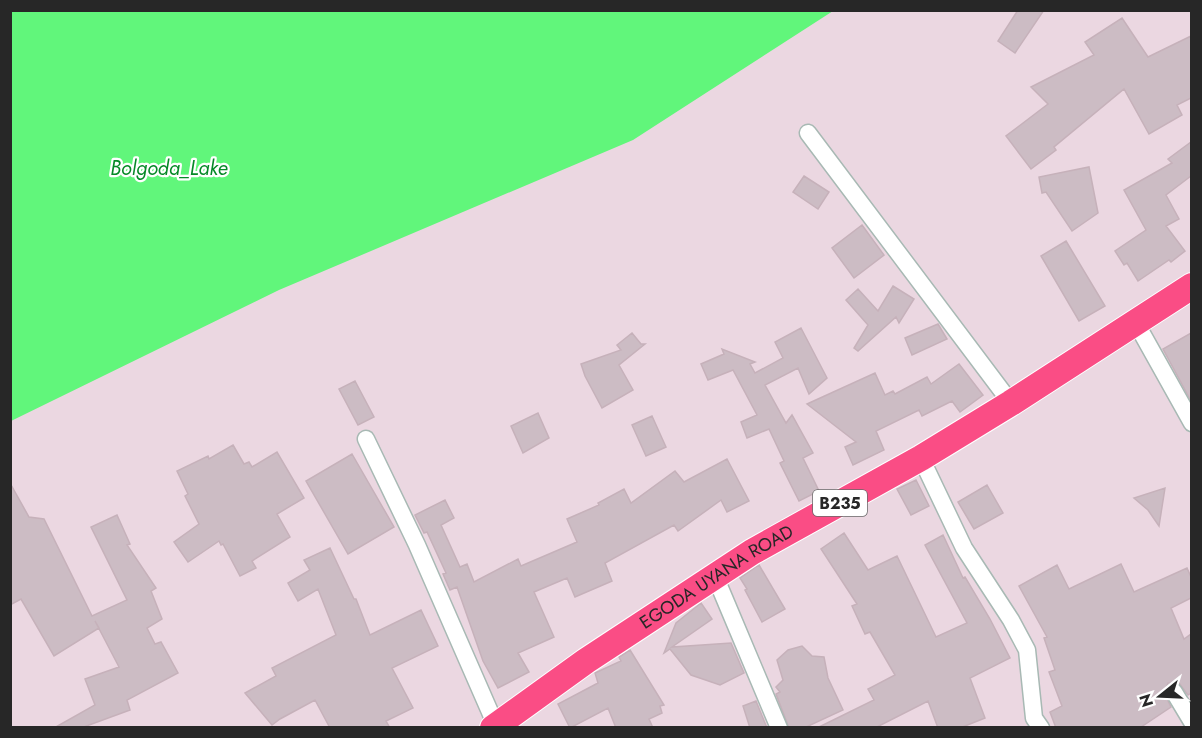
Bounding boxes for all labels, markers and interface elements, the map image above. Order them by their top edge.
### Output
water label: Bolgoda_Lake [110,154,228,183]
road number: B235 [813,490,867,516]
street label: EGODA UYANA ROAD [634,518,798,635]
north arrow [1130,666,1190,726]
text: N [1133,691,1159,710]

